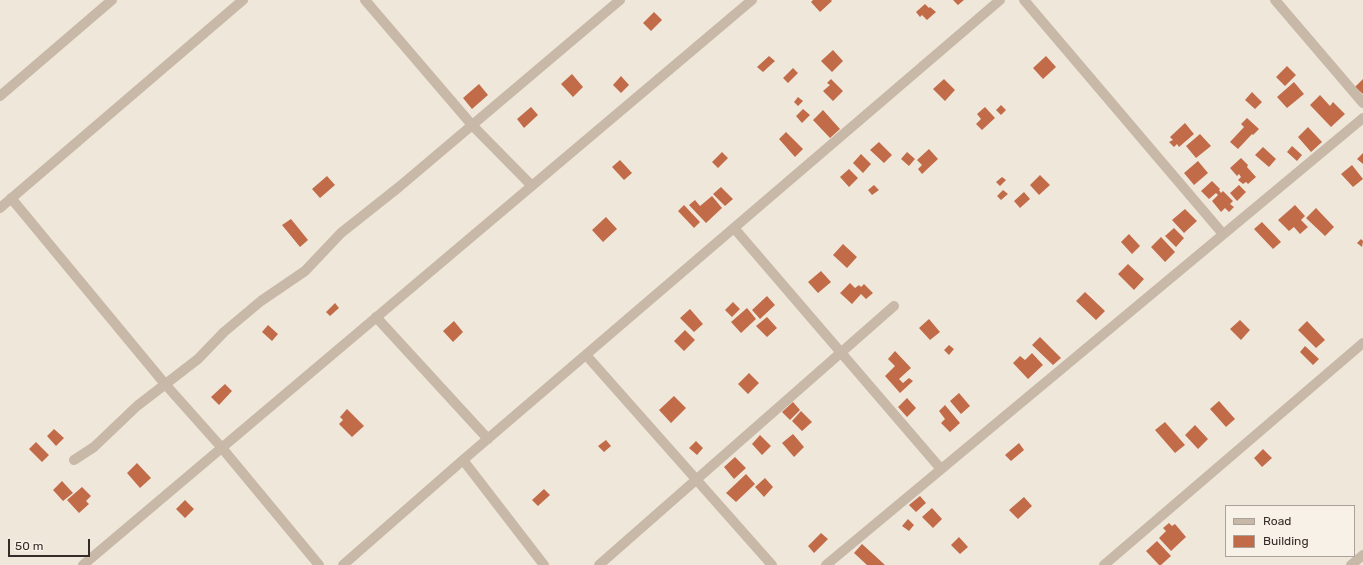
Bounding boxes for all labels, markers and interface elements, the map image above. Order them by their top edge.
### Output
legend [1225,505,1355,557]
text: Road [1263,514,1291,528]
scale bar [10,531,92,557]
text: Building [1263,534,1309,548]
text: 50 m [15,539,43,553]

